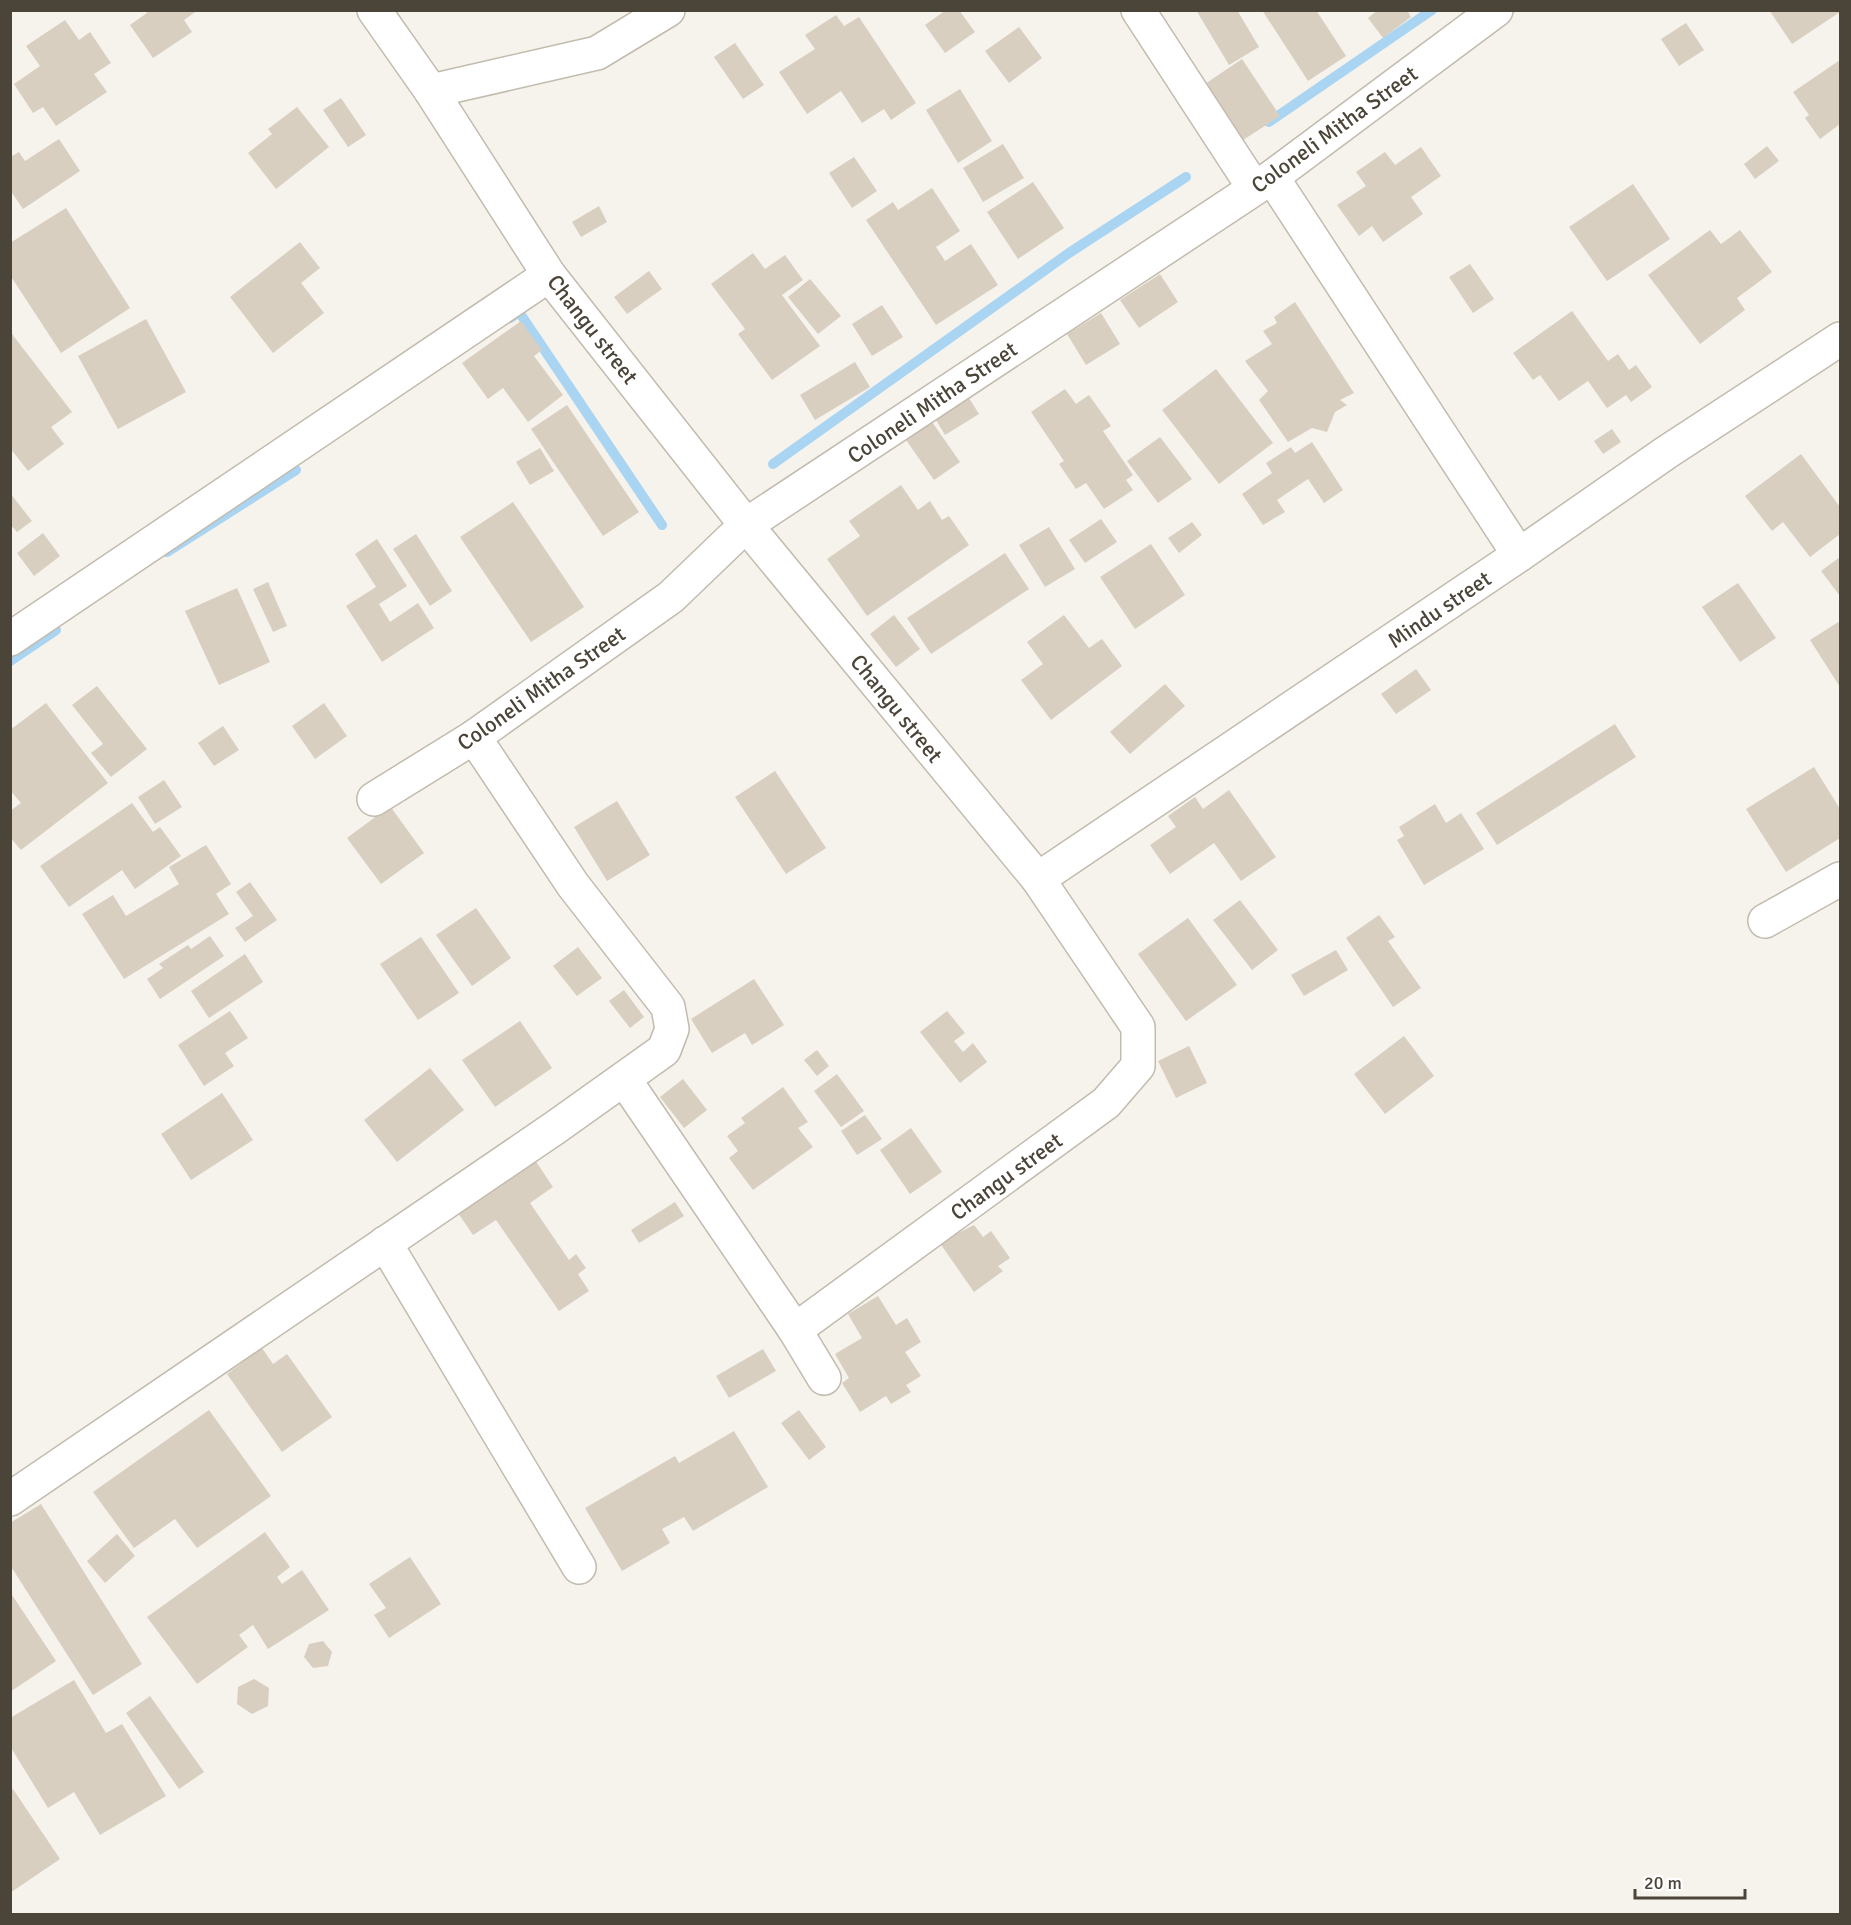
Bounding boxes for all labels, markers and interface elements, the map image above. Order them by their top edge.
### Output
street label: Coloneli Mitha Street [1246,60,1423,199]
street label: Changu street [541,269,644,390]
street label: Coloneli Mitha Street [842,335,1023,469]
street label: Mindu street [1382,565,1496,654]
street label: Coloneli Mitha Street [452,620,631,757]
street label: Changu street [845,649,949,768]
street label: Changu street [945,1127,1068,1226]
scale bar [1635,1862,1744,1900]
text: 20 m [1644,1872,1682,1894]

